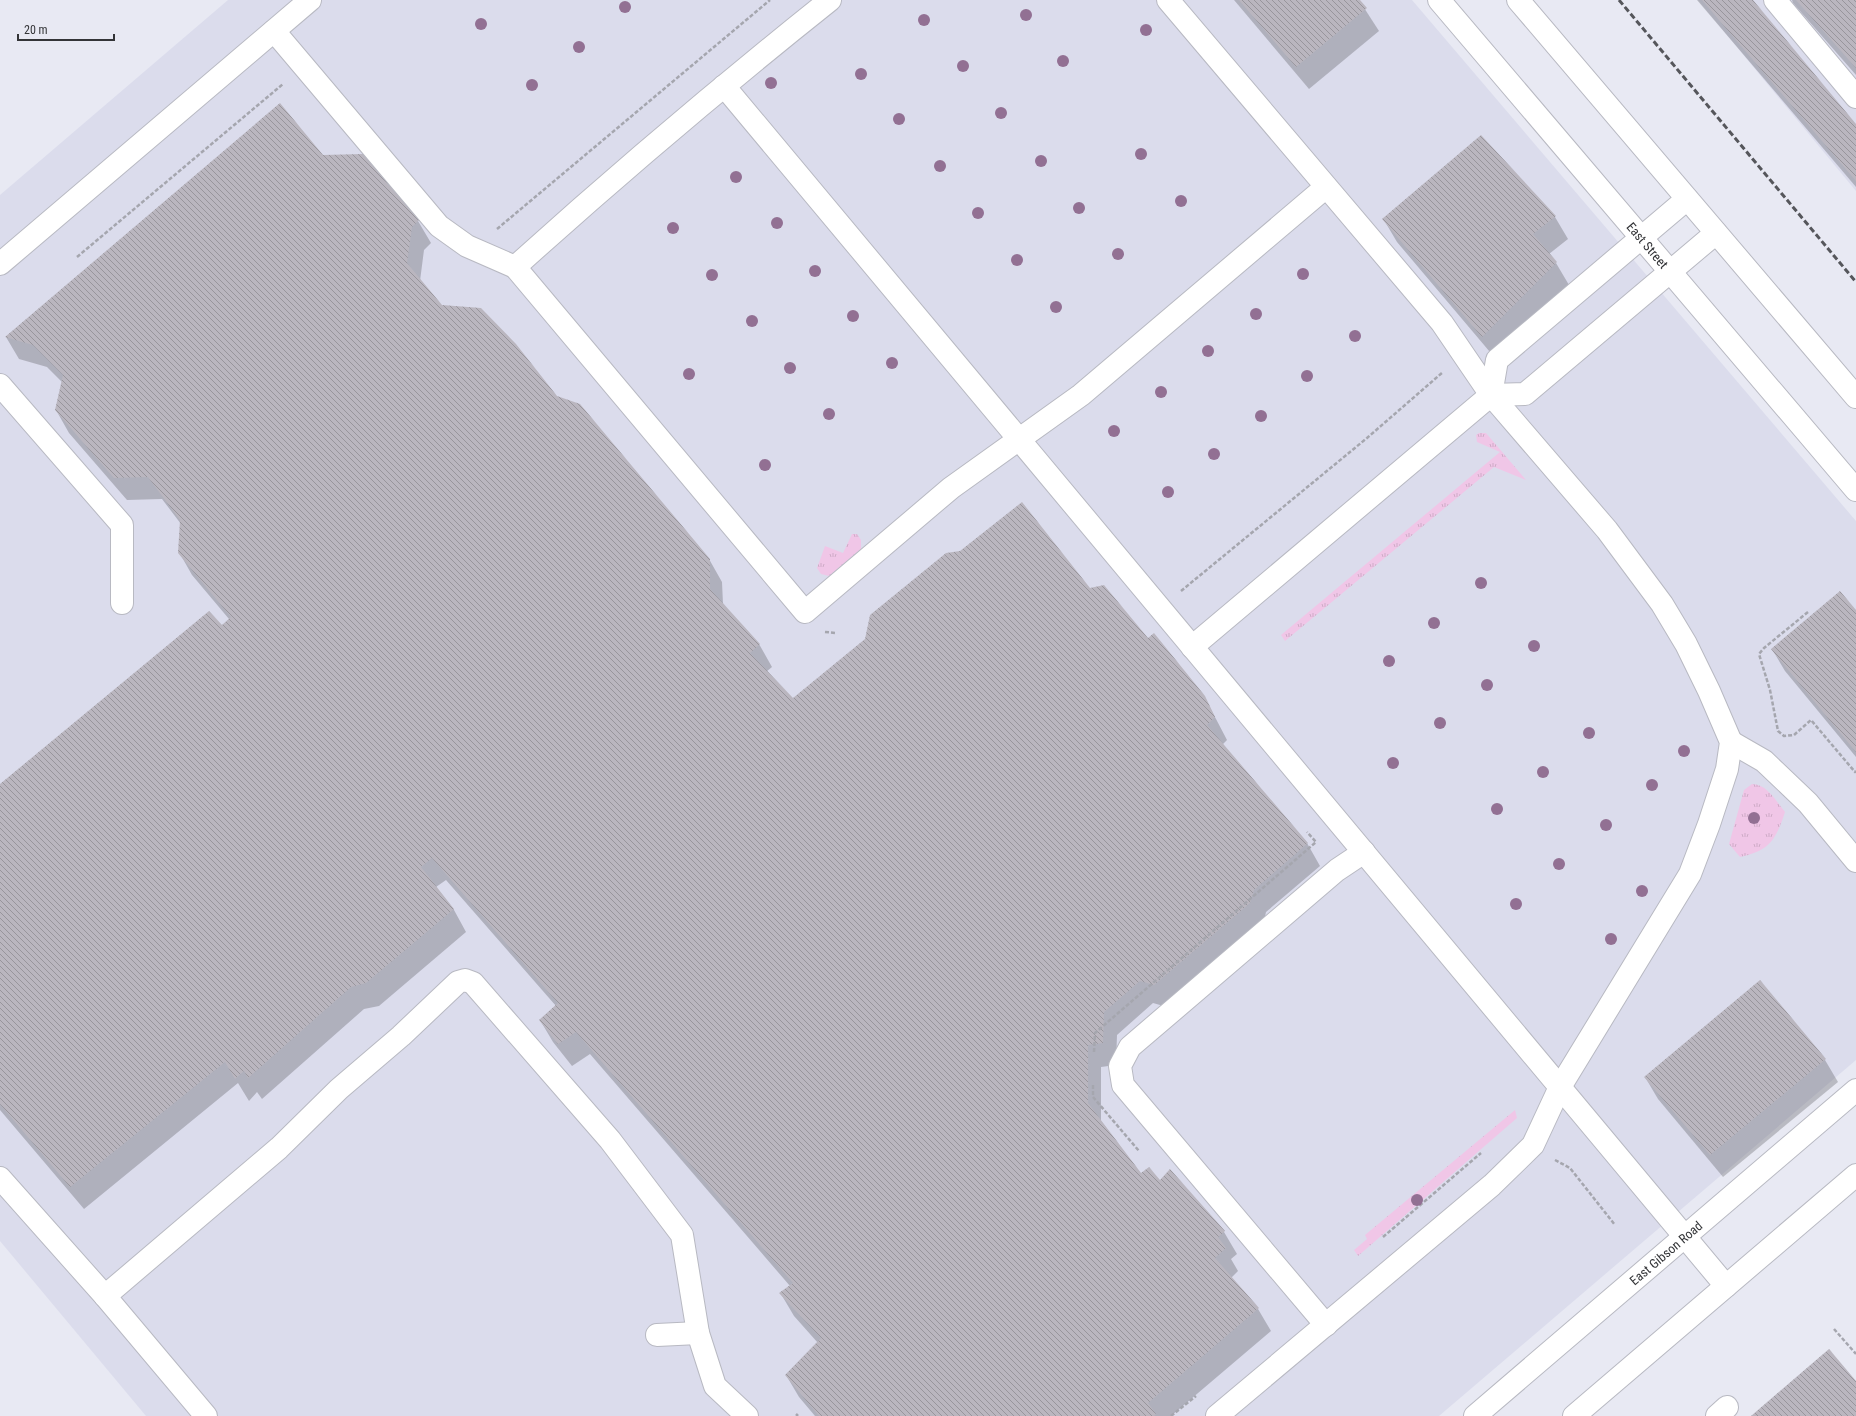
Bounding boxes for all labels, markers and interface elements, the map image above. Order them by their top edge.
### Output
scale bar [18,16,114,42]
text: 20 m [24,23,48,37]
street label: East Street [1624,219,1672,272]
street label: East Gibson Road [1626,1218,1705,1288]

